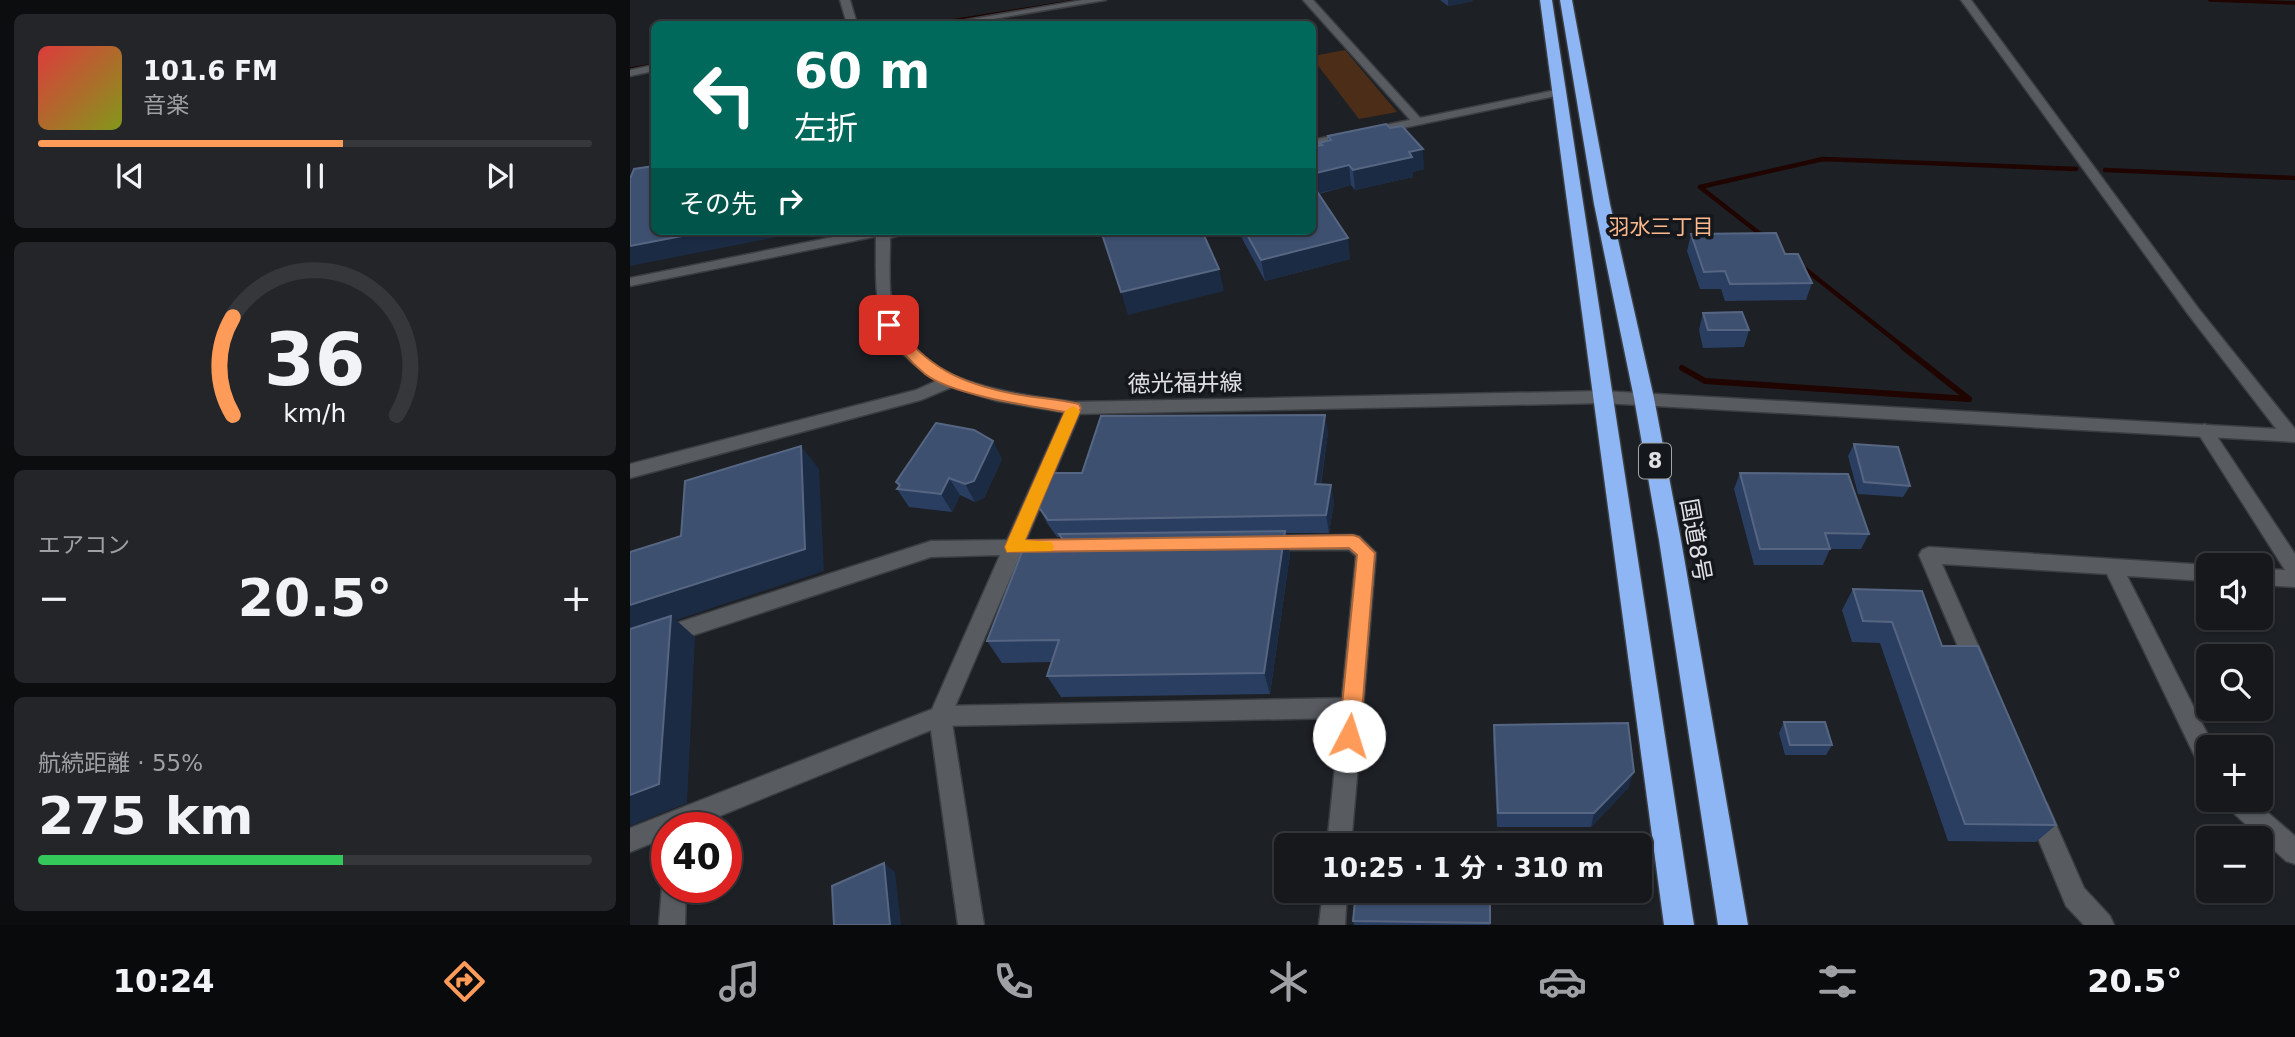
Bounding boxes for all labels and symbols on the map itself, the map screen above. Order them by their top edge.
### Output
district label: 羽水三丁目 [1609,215,1714,239]
pin [859,295,919,355]
street label: 徳光福井線 [1127,369,1243,397]
road number: 8 [1639,444,1671,478]
street label: 国道8号 [1676,497,1716,583]
position arrow [1312,699,1386,773]
speed limit sign: 40 [651,812,742,903]

